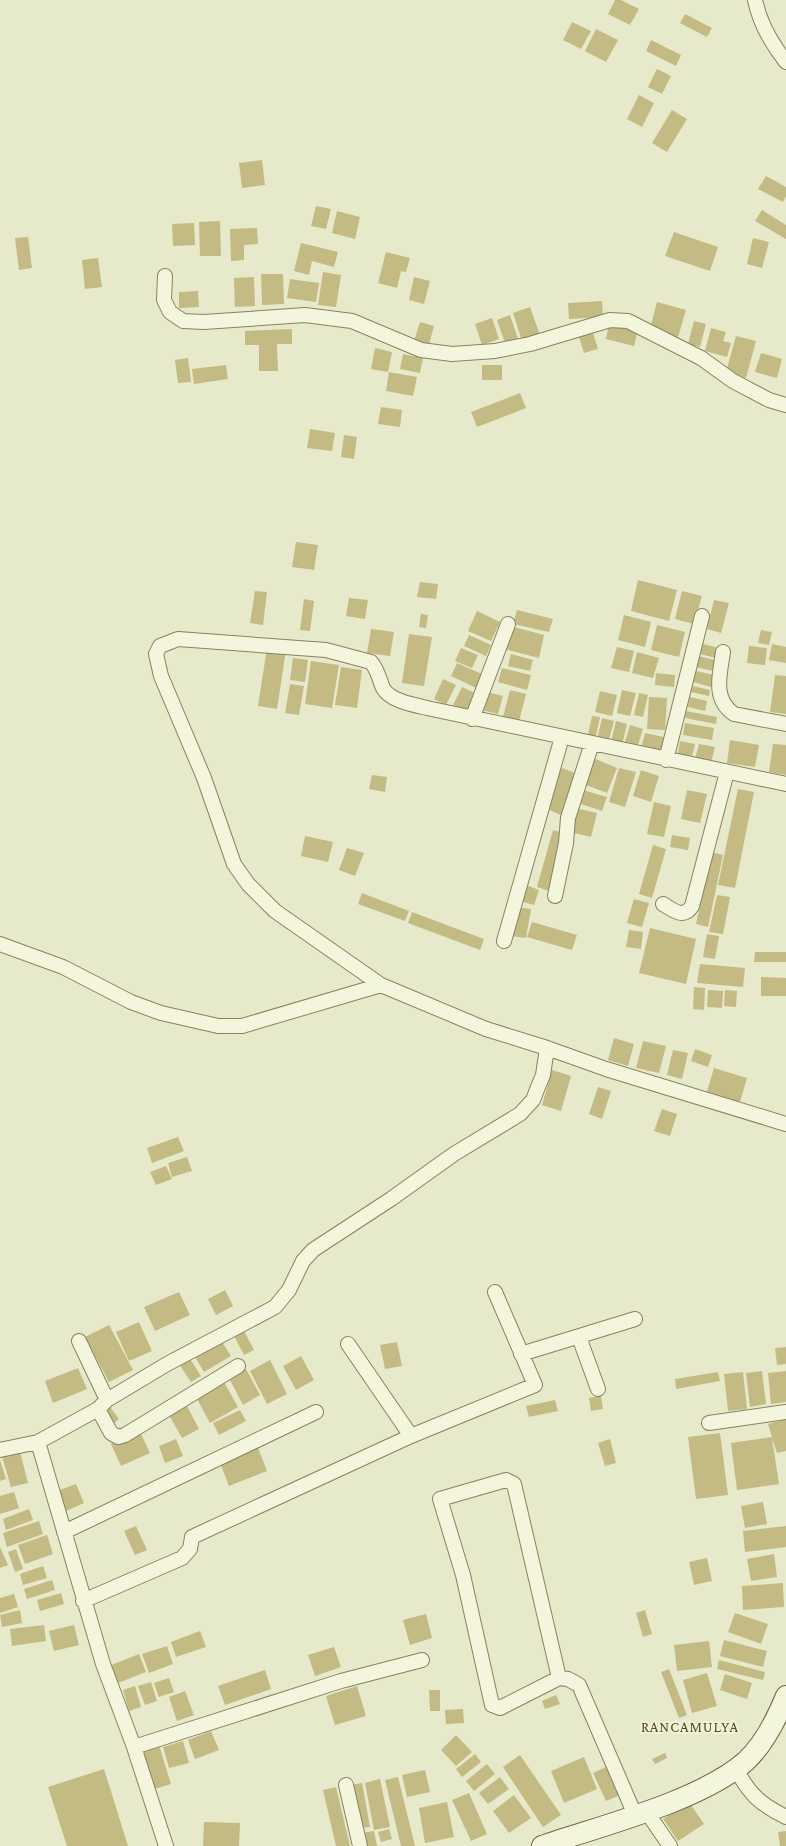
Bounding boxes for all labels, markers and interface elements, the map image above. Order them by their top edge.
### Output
district label: RANCAMULYA [641,1719,739,1735]

